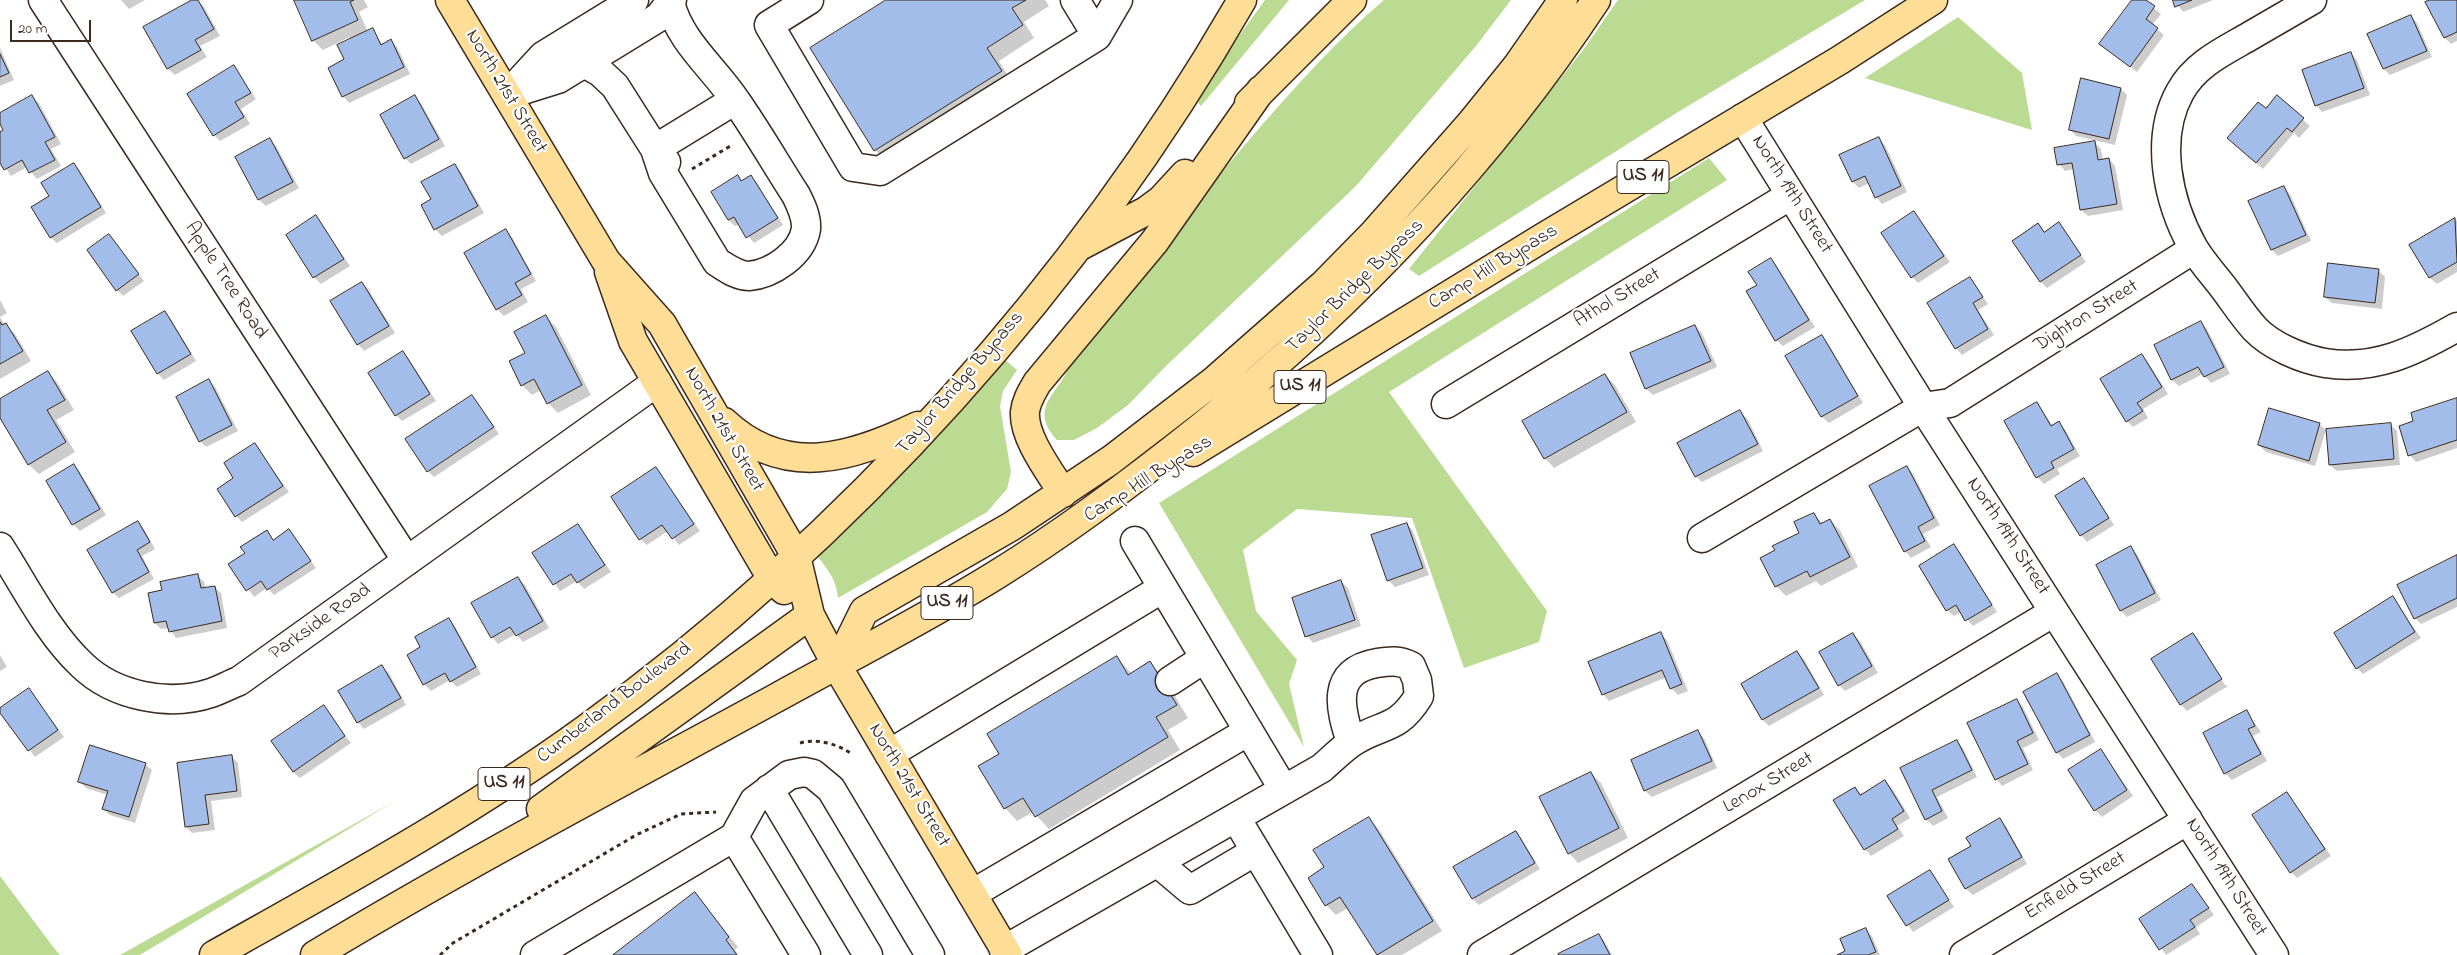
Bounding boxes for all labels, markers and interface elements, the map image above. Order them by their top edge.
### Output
scale bar [12,10,94,42]
text: 20 m [18,18,47,40]
street label: North 21st Street [459,26,551,158]
street label: North 19th Street [1745,131,1837,259]
road number: US 11 [1617,160,1669,193]
street label: Taylor Bridge Bypass [1282,215,1430,359]
street label: Apple Tree Road [178,218,272,344]
street label: Camp Hill Bypass [1425,220,1563,316]
street label: Athol Street [1570,264,1666,334]
street label: Dighton Street [2030,275,2144,359]
street label: Taylor Bridge Bypass [892,307,1030,461]
street label: North 21st Street [678,363,768,497]
road number: US 11 [1274,371,1326,404]
street label: Camp Hill Bypass [1080,431,1218,529]
street label: North 19th Street [1960,474,2054,600]
street label: Parkside Road [266,579,376,667]
road number: US 11 [921,586,973,620]
street label: Cumberland Boulevard [533,638,697,770]
street label: North 21st Street [862,720,954,852]
street label: Lenox Street [1720,748,1818,820]
road number: US 11 [478,768,530,801]
street label: North 19th Street [2179,814,2271,942]
street label: Enfield Street [2021,847,2131,927]

